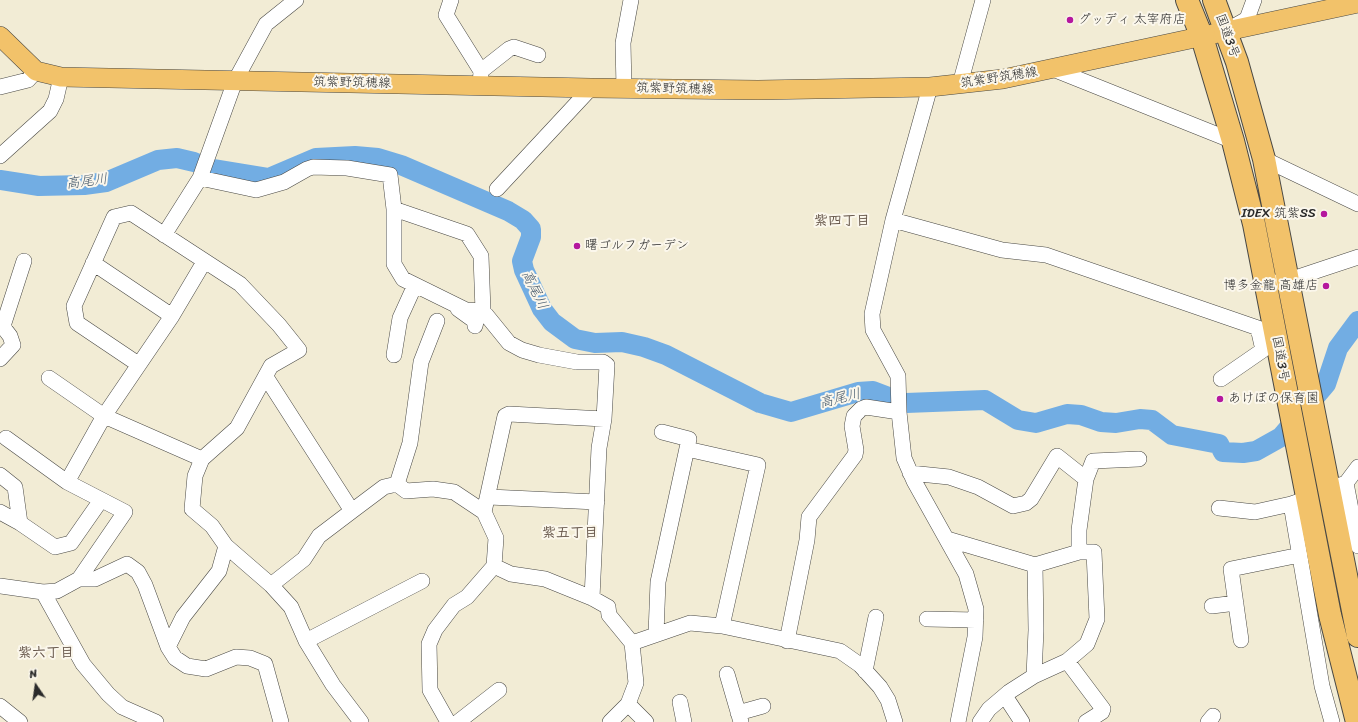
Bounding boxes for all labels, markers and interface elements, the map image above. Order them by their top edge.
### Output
place label: グッディ 太宰府店 [1078,12,1185,28]
street label: 国道3号 [1212,12,1242,60]
marker: グッディ 太宰府店 [1065,15,1075,25]
street label: 筑紫野筑穂線 [959,64,1039,92]
street label: 筑紫野筑穂線 [313,75,391,91]
street label: 筑紫野筑穂線 [636,81,714,97]
water label: 高尾川 [65,171,109,193]
place label: IDEX 筑紫SS [1242,206,1316,222]
marker: IDEX 筑紫SS [1319,209,1329,219]
district label: 紫四丁目 [814,213,870,229]
place label: 曙ゴルフガーデン [585,238,689,254]
marker: 曙ゴルフガーデン [572,241,582,251]
water label: 高尾川 [517,267,551,313]
place label: 博多金龍 高雄店 [1224,278,1318,294]
marker: 博多金龍 高雄店 [1321,281,1331,291]
street label: 国道3号 [1268,335,1292,383]
water label: 高尾川 [818,386,862,412]
place label: あけぼの保育園 [1228,391,1319,407]
marker: あけぼの保育園 [1215,394,1225,404]
district label: 紫五丁目 [542,525,598,541]
district label: 紫六丁目 [18,645,74,661]
text: N [27,664,39,684]
north arrow [16,666,56,706]

